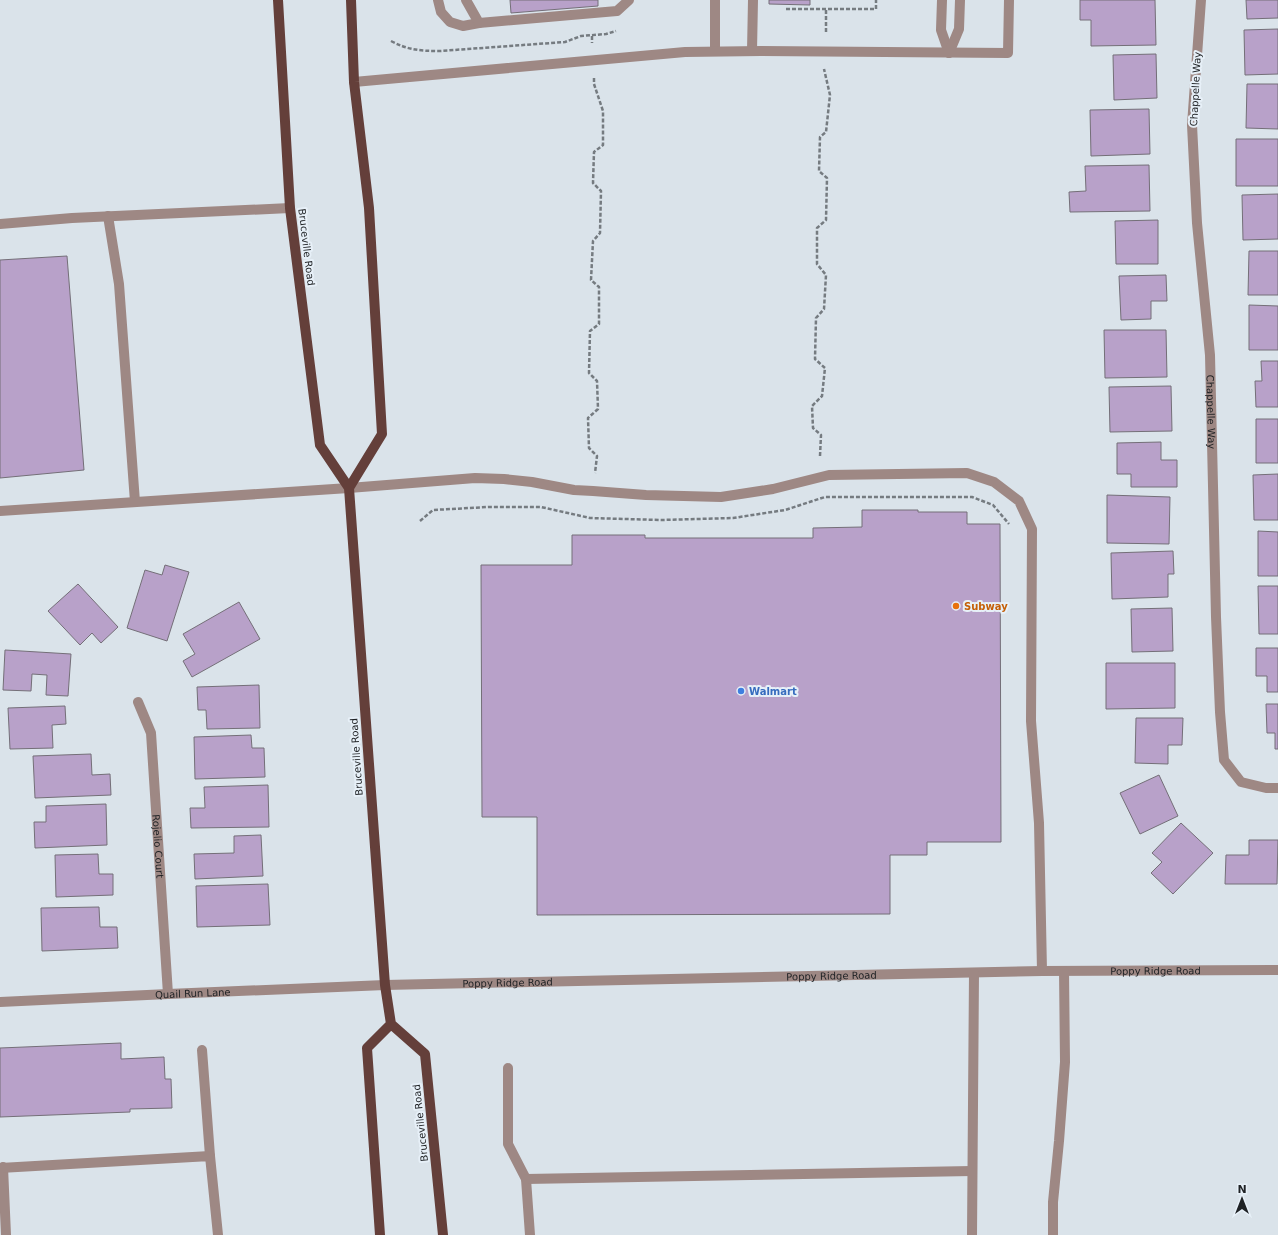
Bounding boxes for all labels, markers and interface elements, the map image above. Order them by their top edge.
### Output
street label: Chappelle Way [1188,51,1203,127]
street label: Bruceville Road [296,208,317,286]
street label: Chappelle Way [1204,375,1217,449]
marker: Subway [951,601,961,611]
place label: Subway [964,601,1008,612]
marker: Walmart [736,686,746,696]
place label: Walmart [749,686,797,697]
street label: Bruceville Road [348,718,365,796]
street label: Rojelio Court [150,814,165,879]
street label: Poppy Ridge Road [1110,965,1201,977]
street label: Poppy Ridge Road [786,970,877,982]
street label: Poppy Ridge Road [462,976,553,989]
street label: Quail Run Lane [155,986,231,1001]
street label: Bruceville Road [411,1084,430,1162]
north arrow [1222,1179,1262,1219]
text: N [1237,1183,1247,1196]

